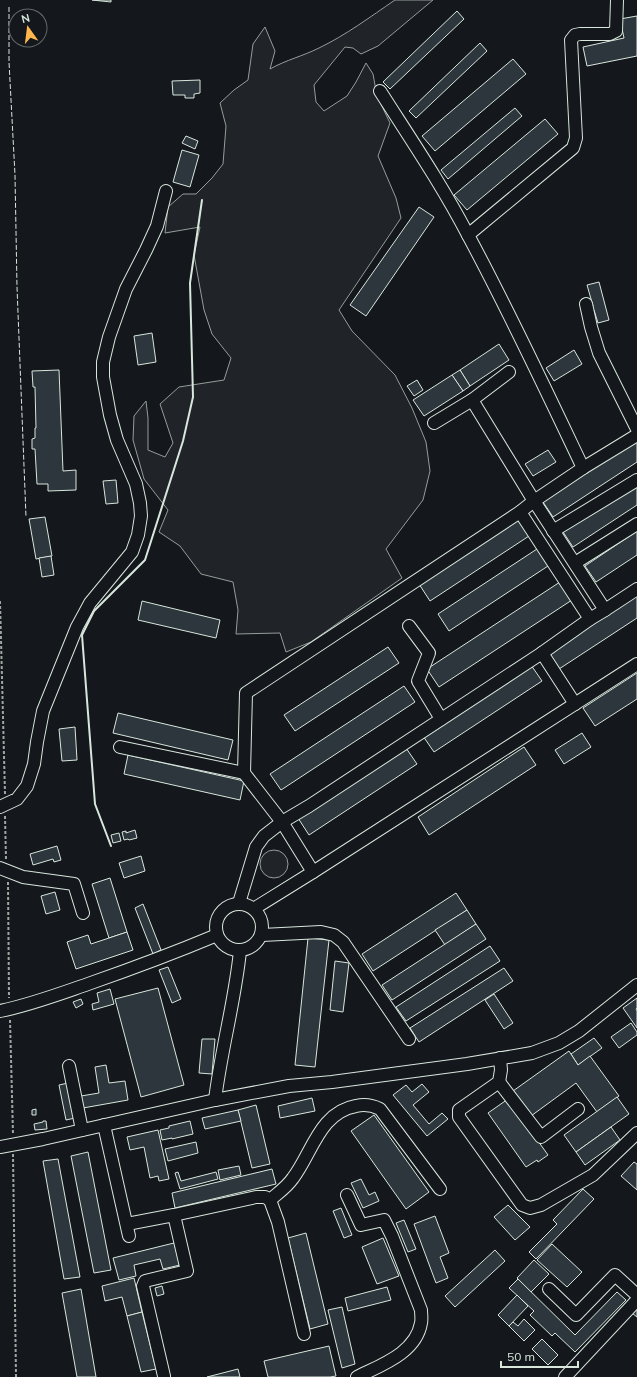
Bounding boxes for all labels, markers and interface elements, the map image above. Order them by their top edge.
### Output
north arrow [8,8,48,48]
text: N [20,10,31,26]
scale bar [501,1343,578,1369]
text: 50 m [507,1349,535,1364]

